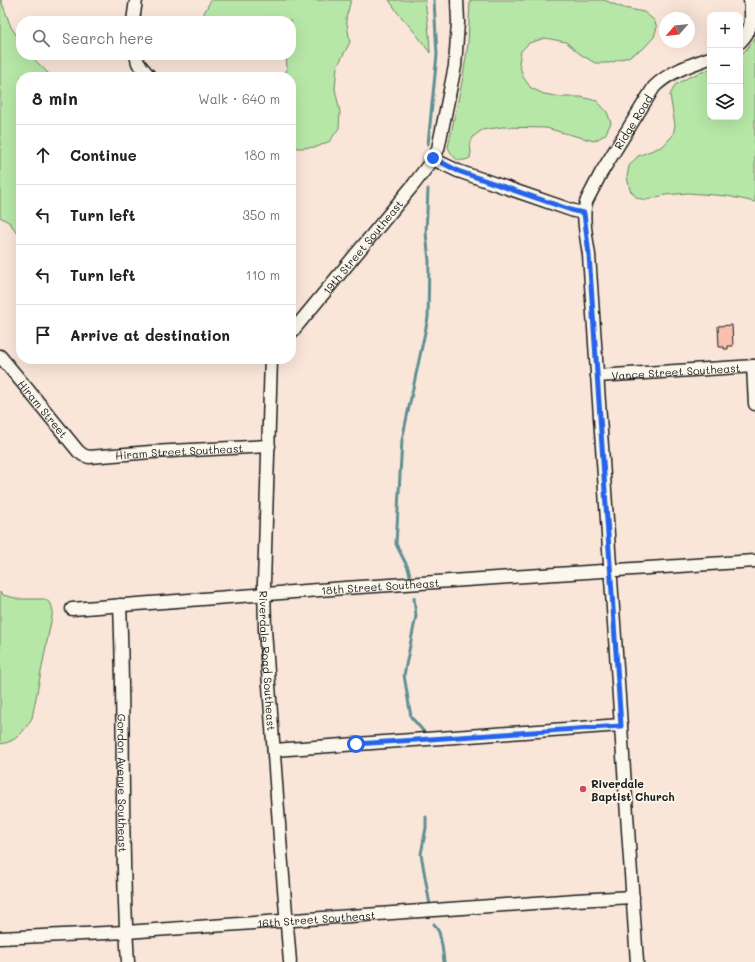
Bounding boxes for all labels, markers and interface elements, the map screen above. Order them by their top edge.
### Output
north arrow [659,12,695,48]
map controls [707,12,743,120]
button: + [707,12,743,48]
search box [16,16,296,60]
icon: search [30,27,52,49]
text: Search here [62,28,153,48]
button: − [707,48,743,84]
button: layers [707,84,743,120]
text: 8 min [32,87,78,109]
text: Walk · 640 m [198,90,280,107]
street label: Ridge Road [610,91,655,152]
icon: ahead [32,144,54,166]
text: Continue [70,145,137,165]
text: 180 m [244,146,280,163]
route end [424,149,442,167]
street label: 19th Street Southeast [319,196,406,297]
icon: left [32,204,54,226]
text: Turn left [70,205,135,225]
text: 350 m [242,206,280,223]
icon: left [32,264,54,286]
text: Turn left [70,265,135,285]
text: 110 m [246,266,280,283]
icon: arrive [32,324,54,346]
text: Arrive at destination [70,325,230,345]
street label: Vance Street Southeast [611,359,741,383]
street label: Hiram Street [15,376,72,441]
street label: Hiram Street Southeast [115,440,244,462]
street label: 18th Street Southeast [320,574,440,597]
street label: Riverdale Road Southeast [257,591,280,731]
street label: Gordon Avenue Southeast [115,714,131,853]
route start [347,735,365,753]
place label: Riverdale Baptist Church [591,776,675,804]
marker: Riverdale Baptist Church [578,784,588,794]
street label: 16th Street Southeast [257,907,376,930]

